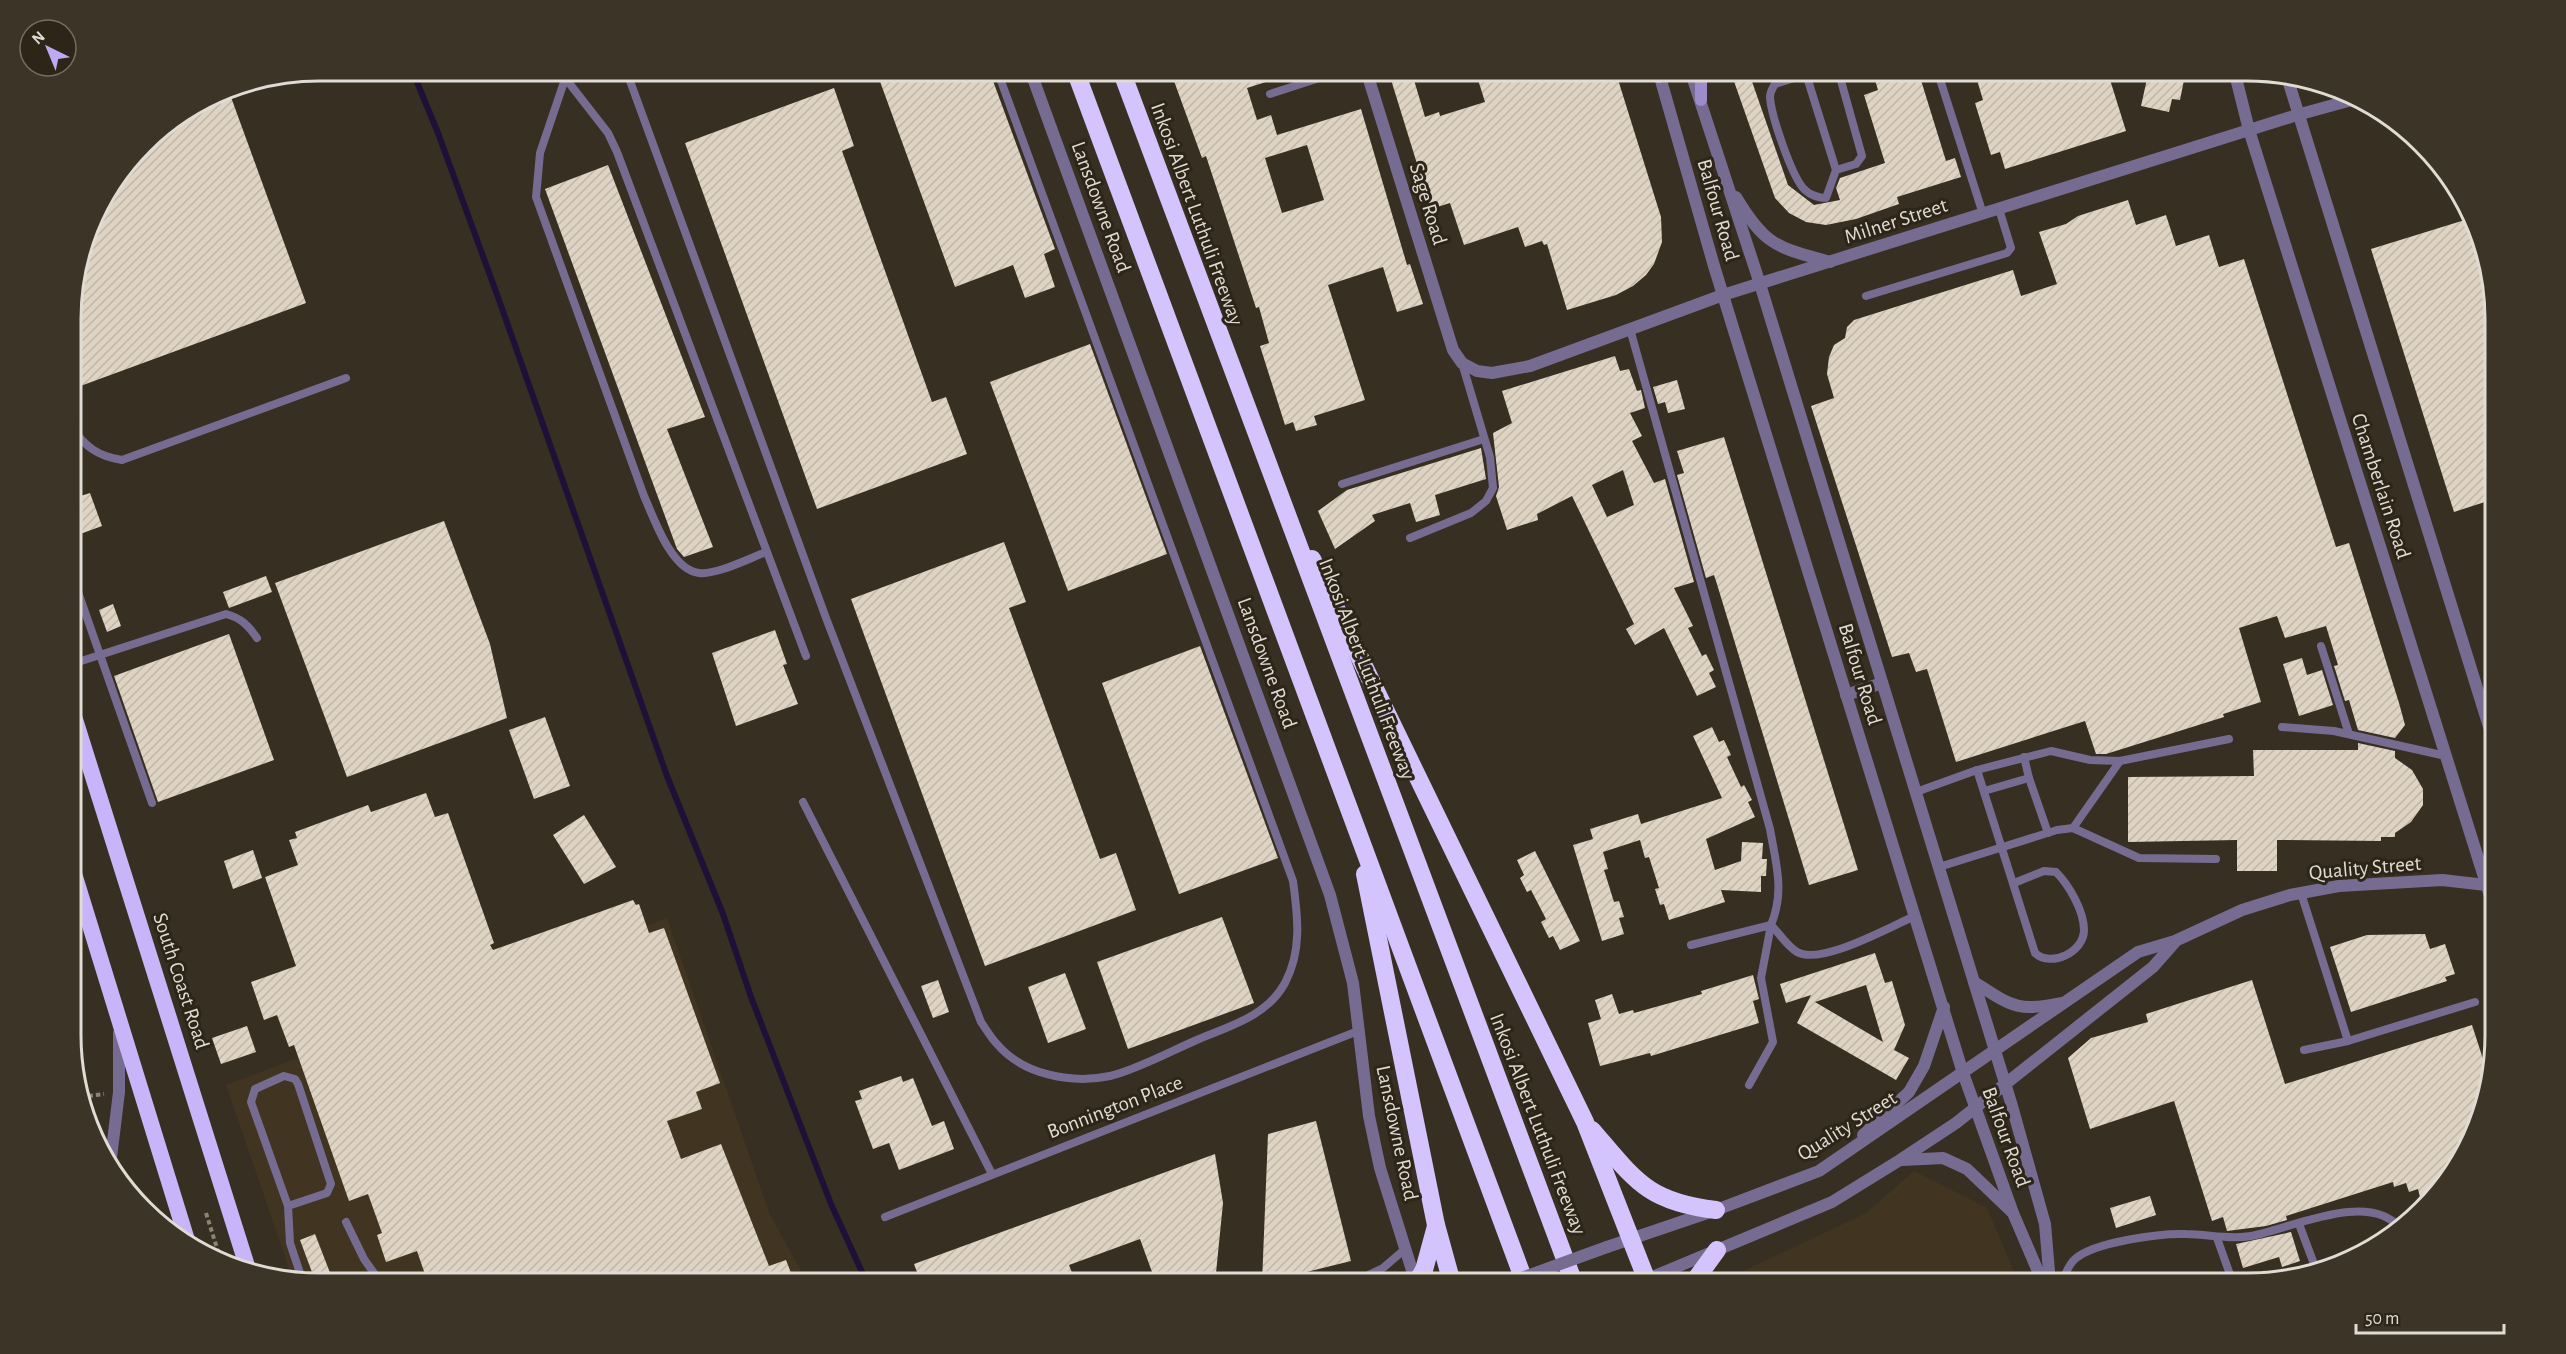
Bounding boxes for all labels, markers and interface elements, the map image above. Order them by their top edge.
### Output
north arrow [18,18,78,78]
text: N [29,28,48,47]
street label: Inkosi Albert Luthuli Freeway [1147,100,1247,328]
street label: Lansdowne Road [1068,139,1134,275]
street label: Balfour Road [1693,157,1743,263]
street label: Sage Road [1406,161,1450,248]
street label: Milner Street [1842,194,1950,248]
street label: Chamberlain Road [2348,411,2414,561]
street label: Inkosi Albert Luthuli Freeway [1315,556,1419,783]
street label: Lansdowne Road [1234,595,1300,731]
street label: Balfour Road [1835,621,1885,727]
street label: Quality Street [2308,853,2422,883]
street label: South Coast Road [149,910,213,1052]
street label: Inkosi Albert Luthuli Freeway [1486,1011,1590,1238]
street label: Lansdowne Road [1372,1064,1422,1203]
street label: Bonnington Place [1044,1072,1186,1142]
street label: Balfour Road [1978,1084,2034,1190]
street label: Quality Street [1794,1087,1901,1165]
scale bar [2356,1297,2504,1335]
text: 50 m [2365,1310,2399,1328]

